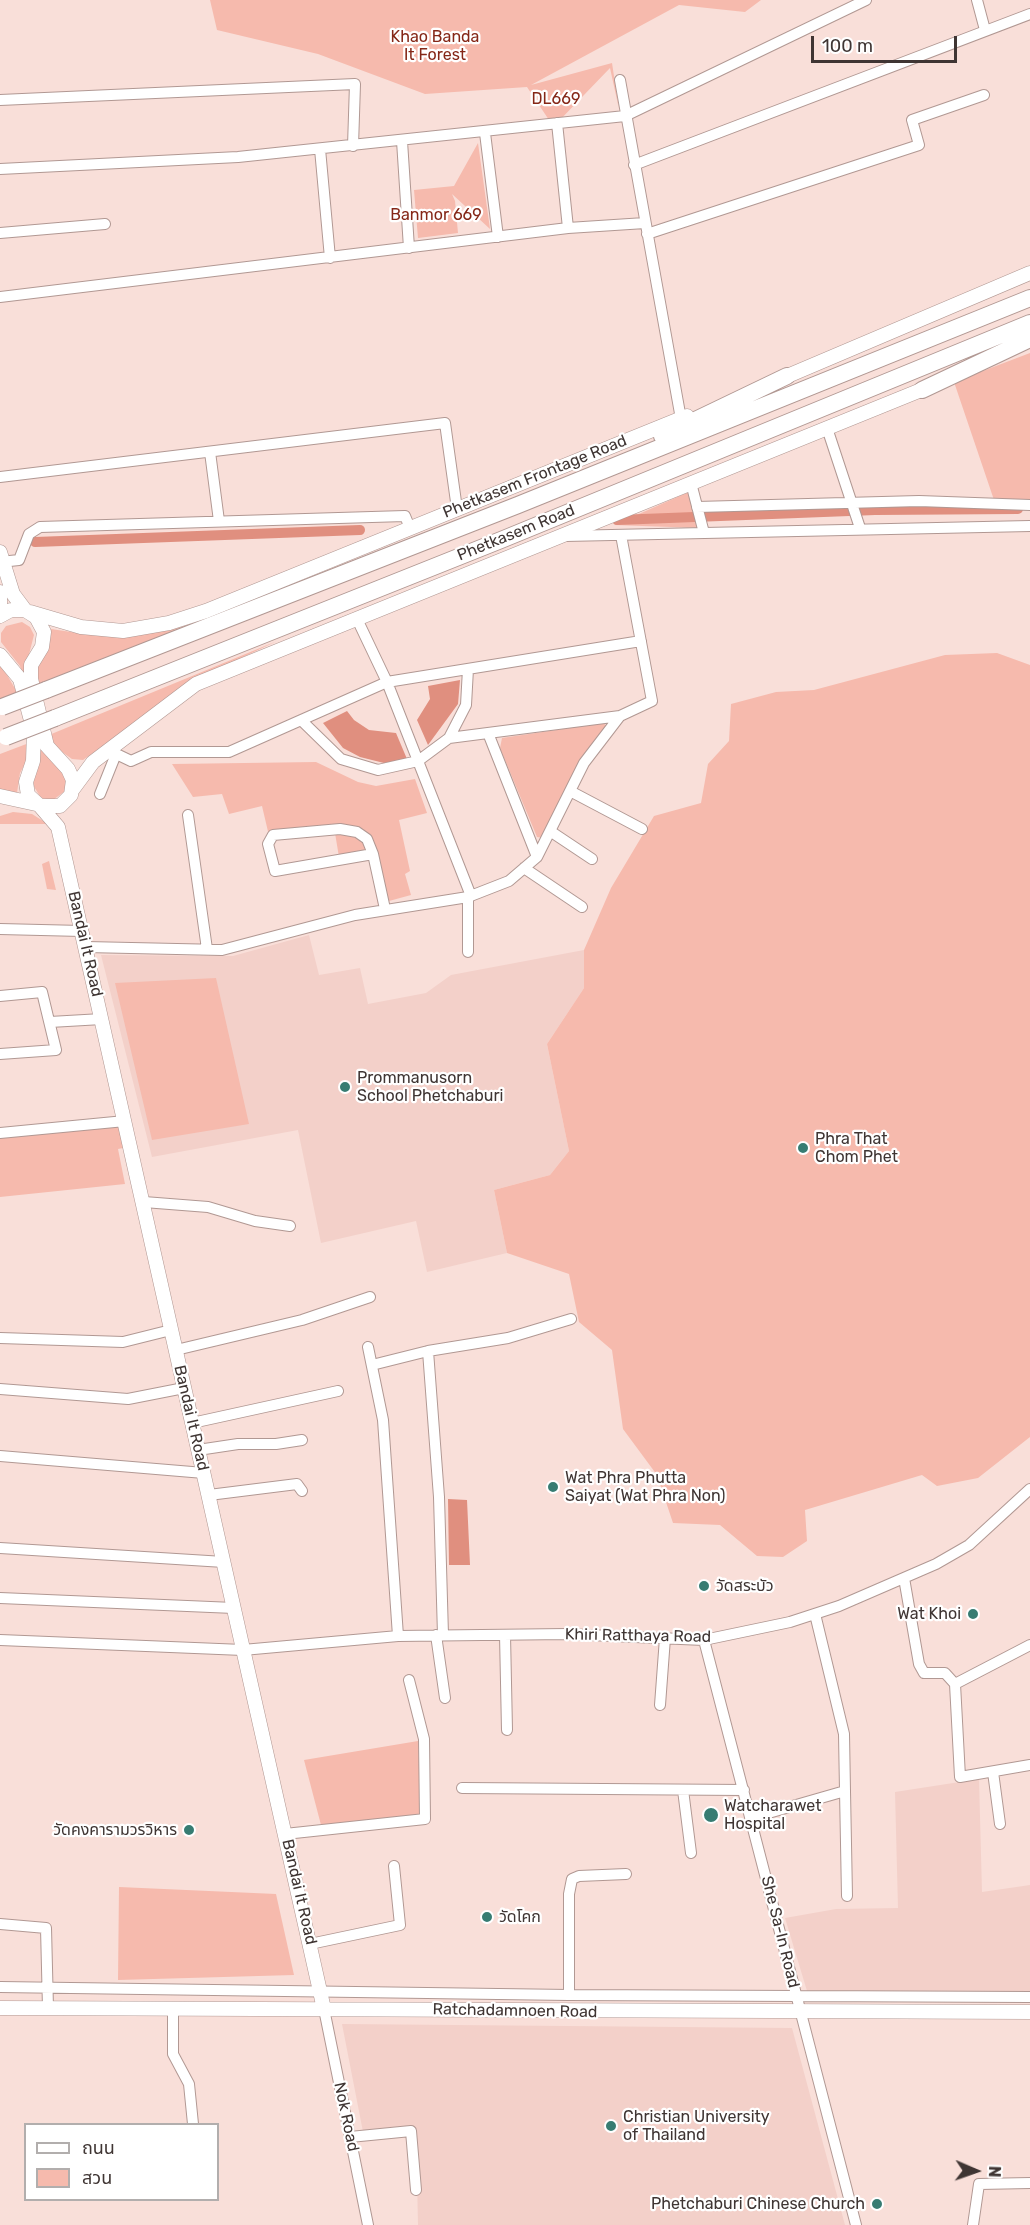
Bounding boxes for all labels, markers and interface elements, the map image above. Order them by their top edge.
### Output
scale bar [814,24,960,62]
park label: Khao Banda It Forest [391,27,479,65]
text: 100 m [822,35,873,57]
park label: DL669 [532,89,580,109]
park label: Banmor 669 [390,205,482,225]
street label: Phetkasem Frontage Road [440,431,630,523]
street label: Phetkasem Road [454,501,578,565]
street label: Bandai It Road [64,889,106,999]
place label: Prommanusorn School Phetchaburi [357,1068,503,1106]
marker: Prommanusorn School Phetchaburi [338,1080,352,1094]
place label: Phra That Chom Phet [815,1129,898,1167]
marker: Phra That Chom Phet [796,1141,810,1155]
street label: Bandai It Road [170,1363,212,1473]
place label: Wat Phra Phutta Saiyat (Wat Phra Non) [565,1468,725,1506]
marker: Wat Phra Phutta Saiyat (Wat Phra Non) [546,1480,560,1494]
place label: วัดสระบัว [716,1576,774,1596]
marker: วัดสระบัว [697,1579,711,1593]
place label: Wat Khoi [897,1604,961,1624]
marker: Wat Khoi [966,1607,980,1621]
street label: Khiri Ratthaya Road [565,1625,711,1647]
place label: Watcharawet Hospital [724,1796,821,1834]
marker: Watcharawet Hospital [702,1806,720,1824]
place label: วัดคงคารามวรวิหาร [53,1820,177,1840]
marker: วัดคงคารามวรวิหาร [182,1823,196,1837]
street label: Bandai It Road [278,1837,320,1947]
street label: She Sa-In Road [757,1874,803,1990]
place label: วัดโคก [499,1907,541,1927]
marker: วัดโคก [480,1910,494,1924]
street label: Ratchadamnoen Road [432,2000,598,2022]
street label: Nok Road [329,2081,363,2153]
place label: Christian University of Thailand [623,2107,770,2145]
marker: Christian University of Thailand [604,2119,618,2133]
legend [24,2123,219,2201]
text: ถนน [82,2137,115,2159]
north arrow [946,2141,1006,2201]
text: N [985,2166,1004,2178]
text: สวน [82,2167,112,2189]
place label: Phetchaburi Chinese Church [651,2194,865,2214]
marker: Phetchaburi Chinese Church [870,2197,884,2211]

